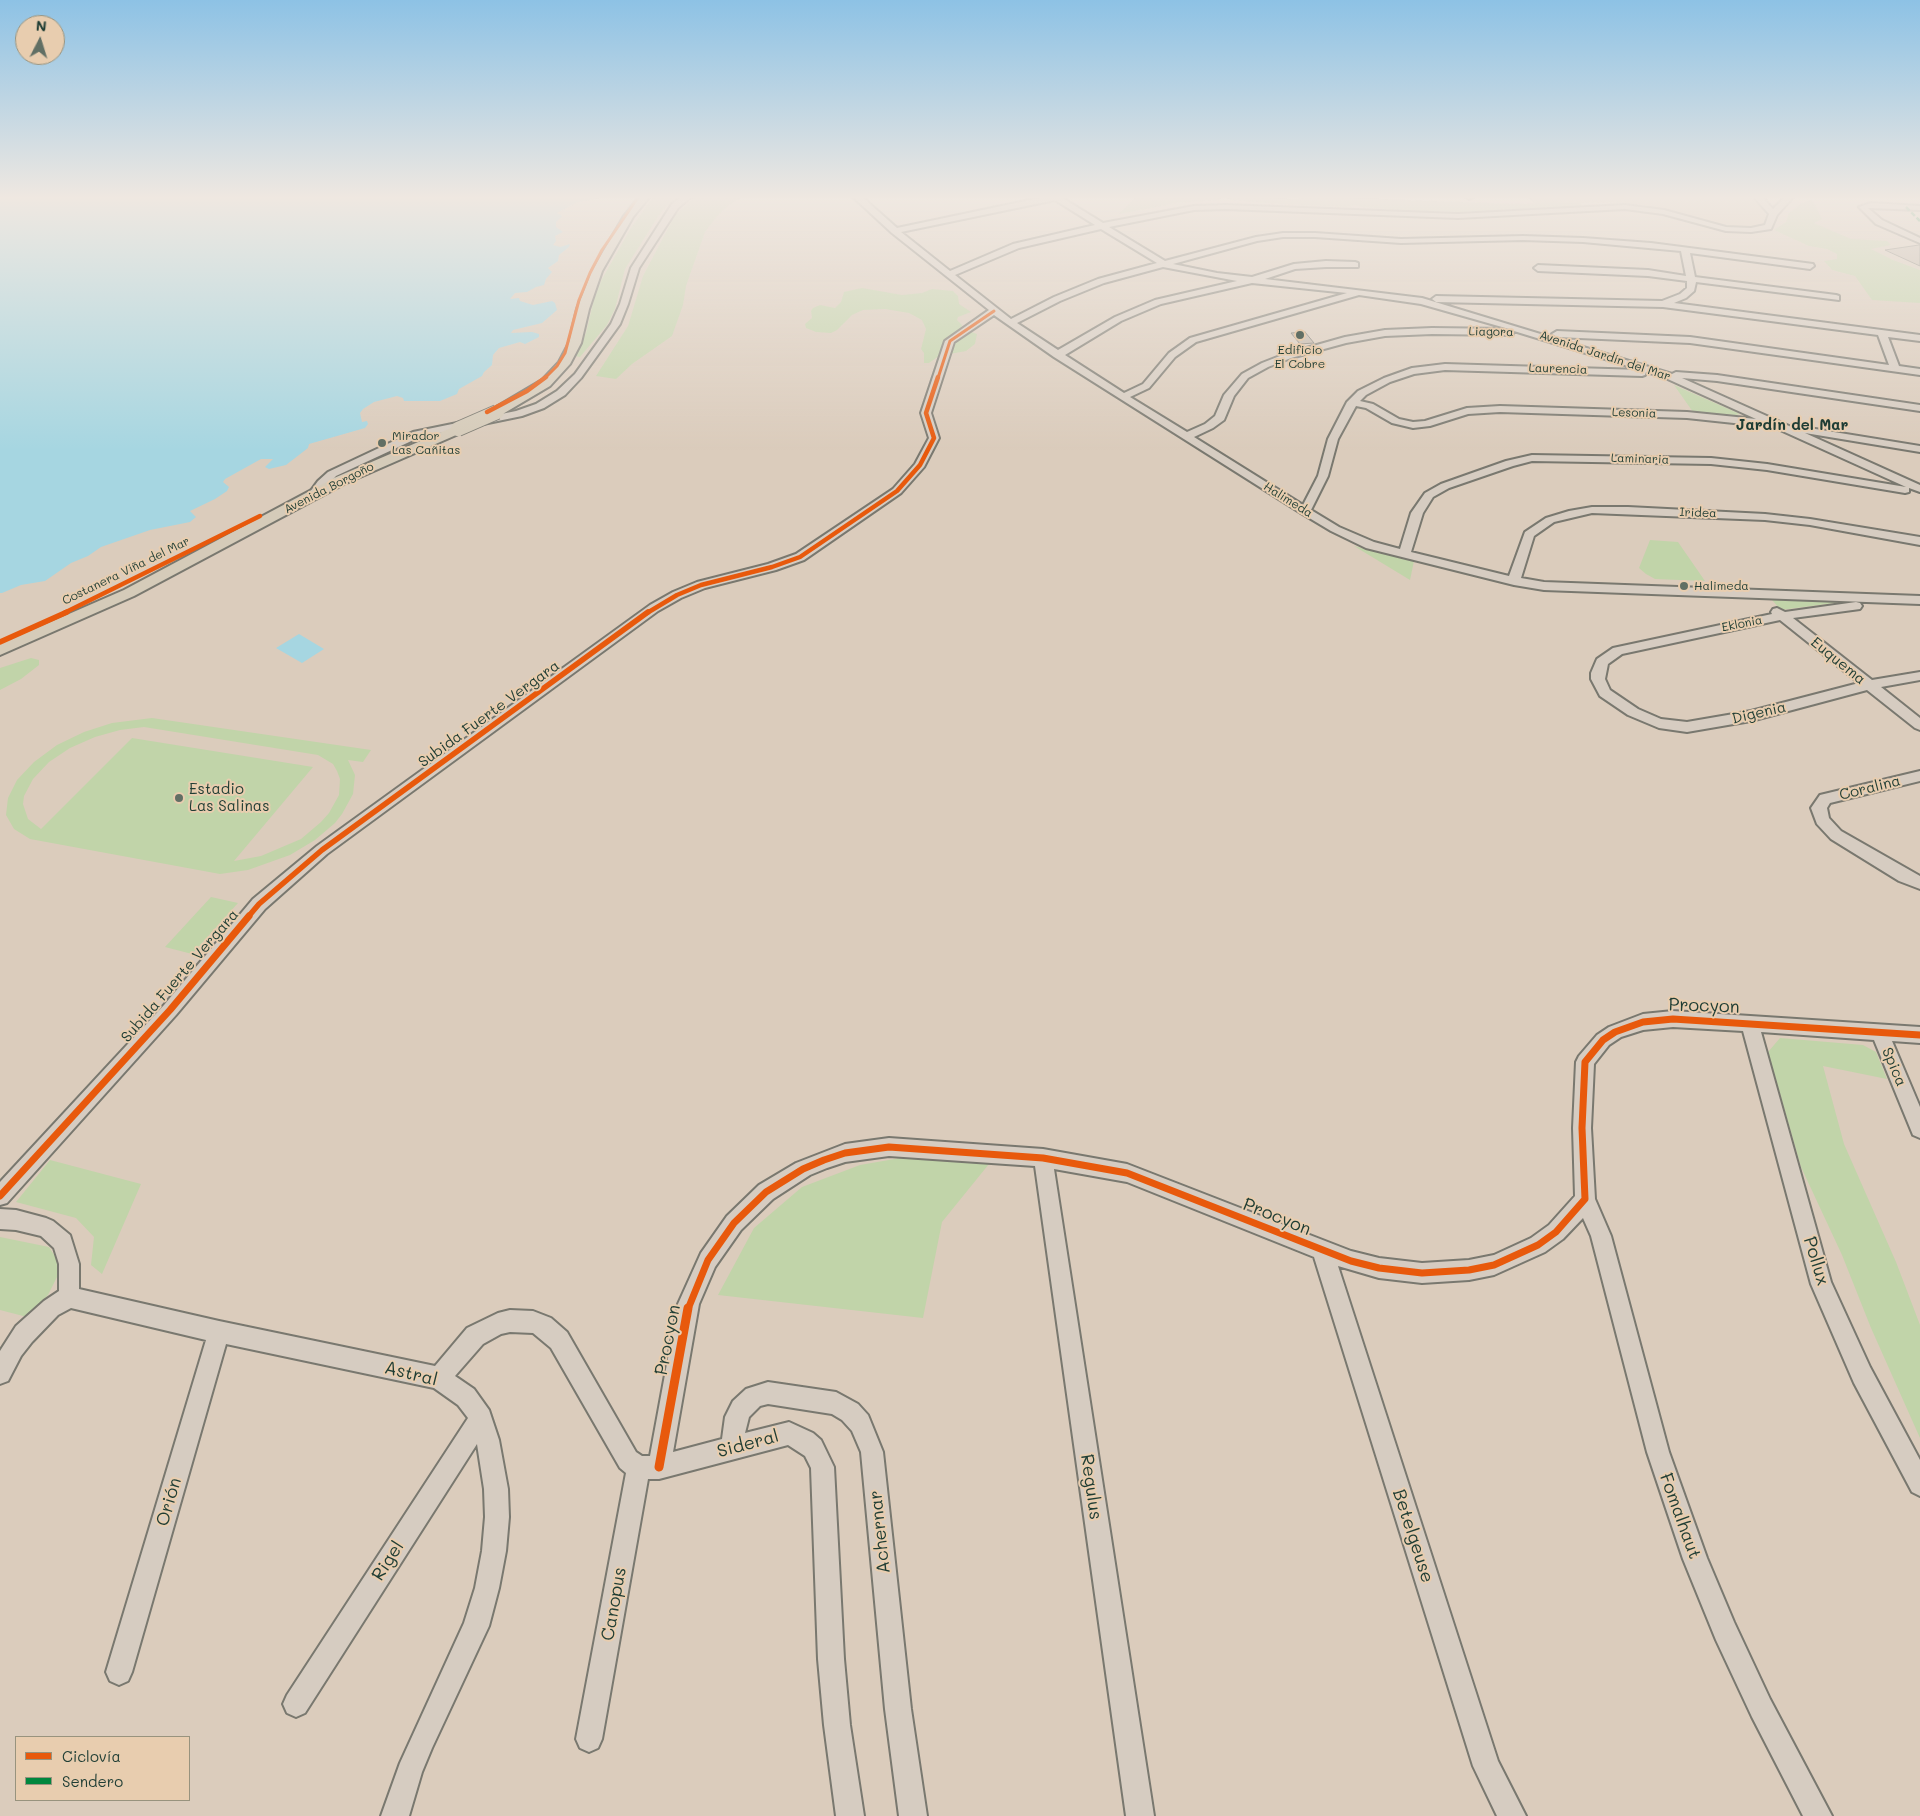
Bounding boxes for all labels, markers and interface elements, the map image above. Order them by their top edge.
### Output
north arrow [15,15,65,65]
text: N [35,16,47,35]
street label: Liagora [1468,324,1514,340]
street label: Avenida Jardín del Mar [1538,328,1672,384]
marker: Edificio El Cobre [1294,329,1306,341]
place label: Edificio El Cobre [1275,343,1325,371]
street label: Laurencia [1528,361,1588,377]
street label: Lesonia [1612,405,1656,421]
district label: Jardín del Mar [1736,416,1848,434]
place label: Mirador Las Cañitas [392,429,460,457]
marker: Mirador Las Cañitas [376,437,388,449]
street label: Laminaria [1611,451,1669,467]
street label: Avenida Borgoño [282,459,376,517]
street label: Halimeda [1261,479,1315,521]
street label: Iridea [1679,505,1717,521]
street label: Costanera Viña del Mar [60,534,192,608]
place label: Halimeda [1694,579,1749,593]
marker: Halimeda [1678,580,1690,592]
street label: Eklonia [1720,613,1764,635]
street label: Euquema [1807,633,1869,689]
street label: Subida Fuerte Vergara [415,657,563,771]
street label: Digenia [1730,698,1788,728]
street label: Coralina [1838,772,1902,804]
place label: Estadio Las Salinas [189,780,269,815]
marker: Estadio Las Salinas [173,792,185,804]
street label: Subida Fuerte Vergara [117,906,243,1046]
street label: Procyon [1668,994,1740,1018]
street label: Spica [1878,1045,1910,1089]
street label: Procyon [1240,1194,1314,1240]
street label: Pollux [1798,1234,1834,1288]
street label: Procyon [651,1303,685,1377]
street label: Astral [382,1357,440,1391]
street label: Sideral [715,1425,781,1463]
street label: Regulus [1076,1453,1106,1521]
street label: Fomalhaut [1654,1470,1706,1562]
street label: Orión [152,1475,186,1529]
street label: Betelgeuse [1388,1486,1438,1586]
street label: Achernar [865,1489,895,1575]
street label: Rigel [367,1537,409,1585]
street label: Canopus [597,1565,631,1643]
legend [15,1736,190,1801]
text: Ciclovía [62,1746,121,1766]
text: Sendero [62,1771,123,1791]

